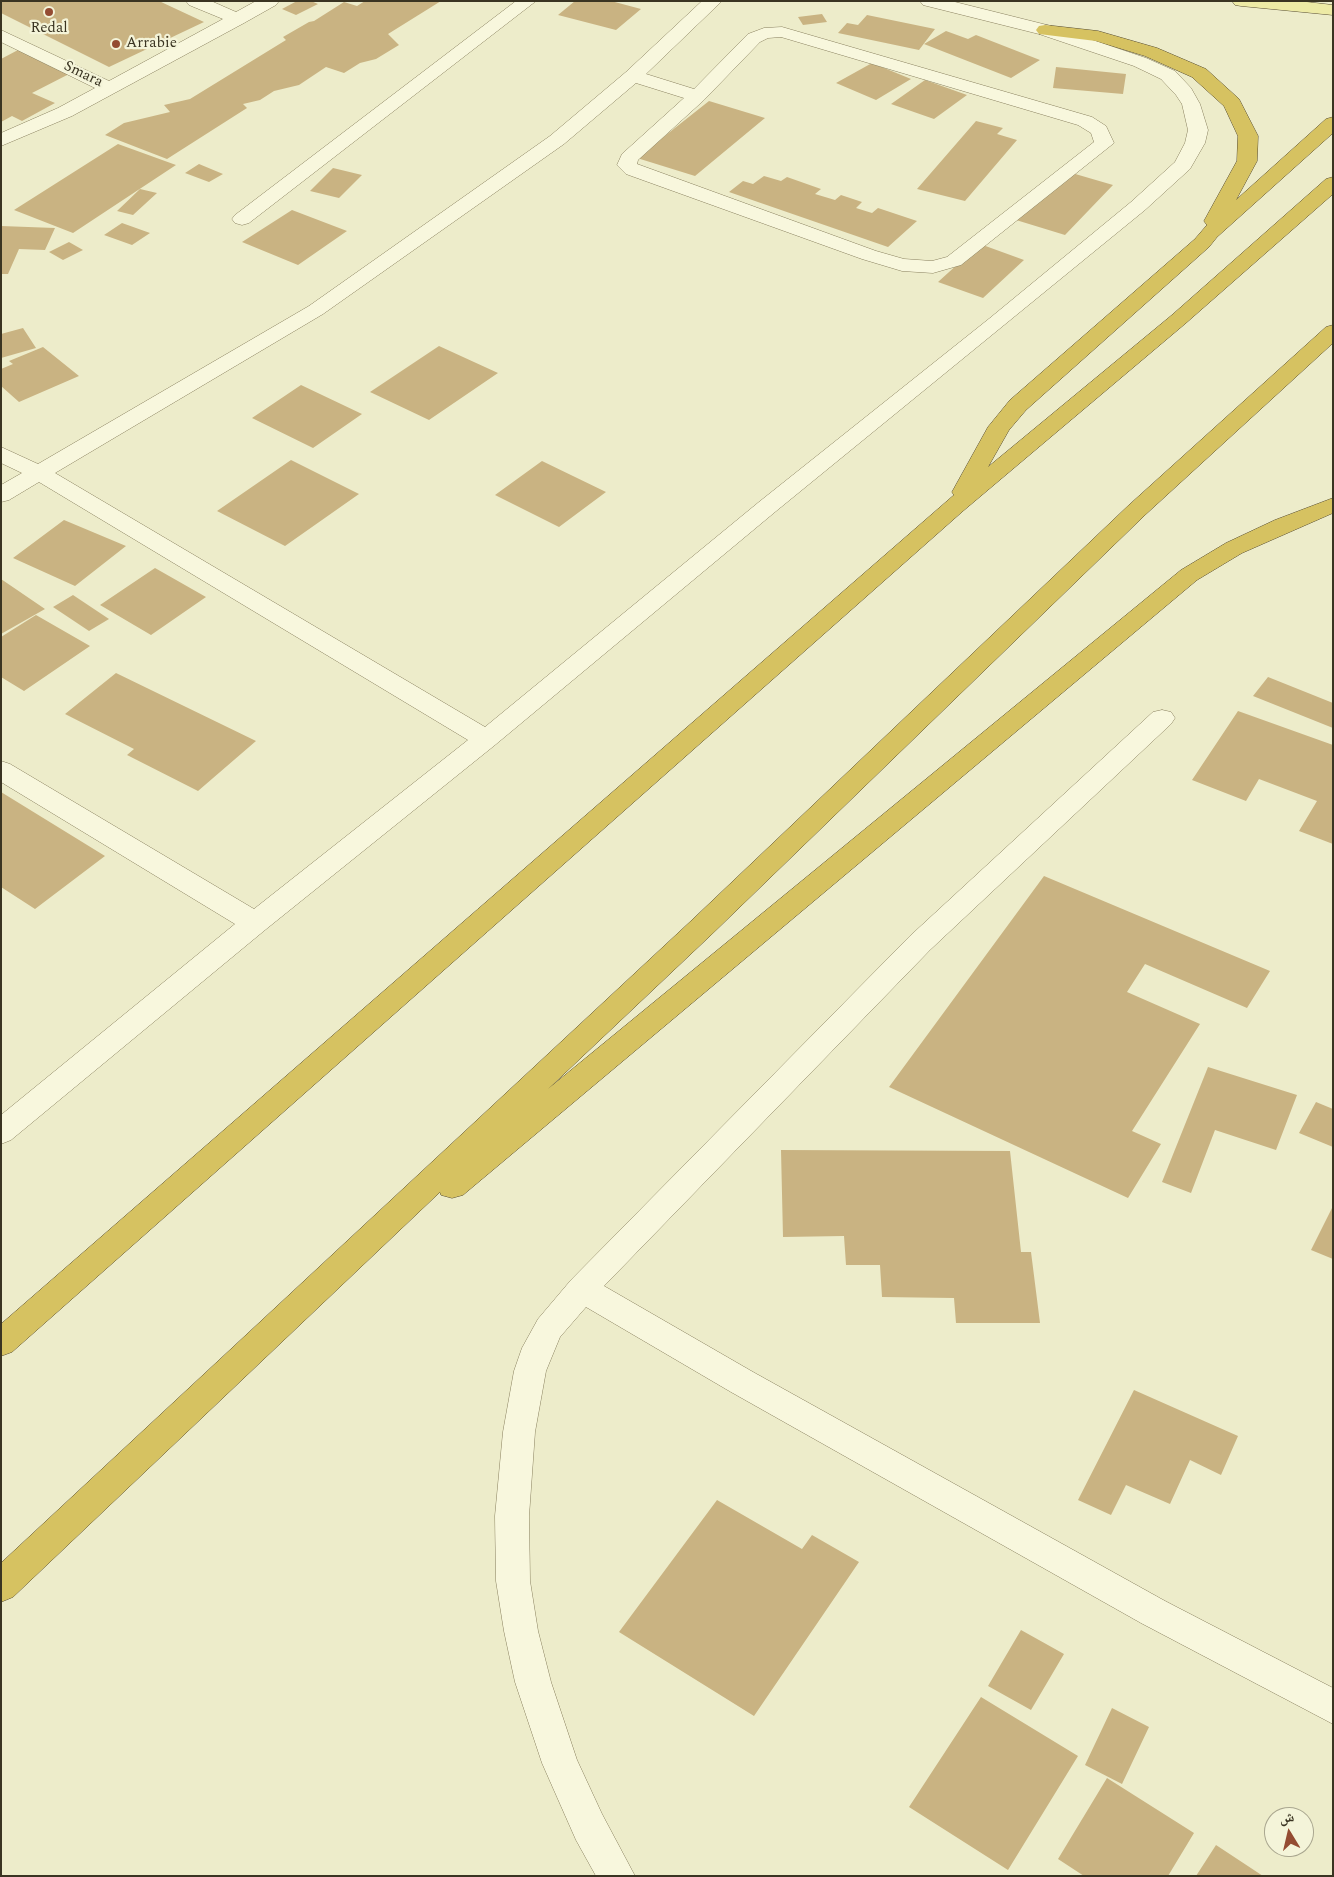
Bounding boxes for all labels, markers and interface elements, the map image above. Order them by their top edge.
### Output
marker: Redal [43,6,55,18]
place label: Redal [30,20,68,38]
place label: Arrabie [126,35,177,53]
marker: Arrabie [110,38,122,50]
street label: Smara [60,58,106,92]
text: ش [1278,1806,1296,1829]
north arrow [1264,1807,1314,1857]

